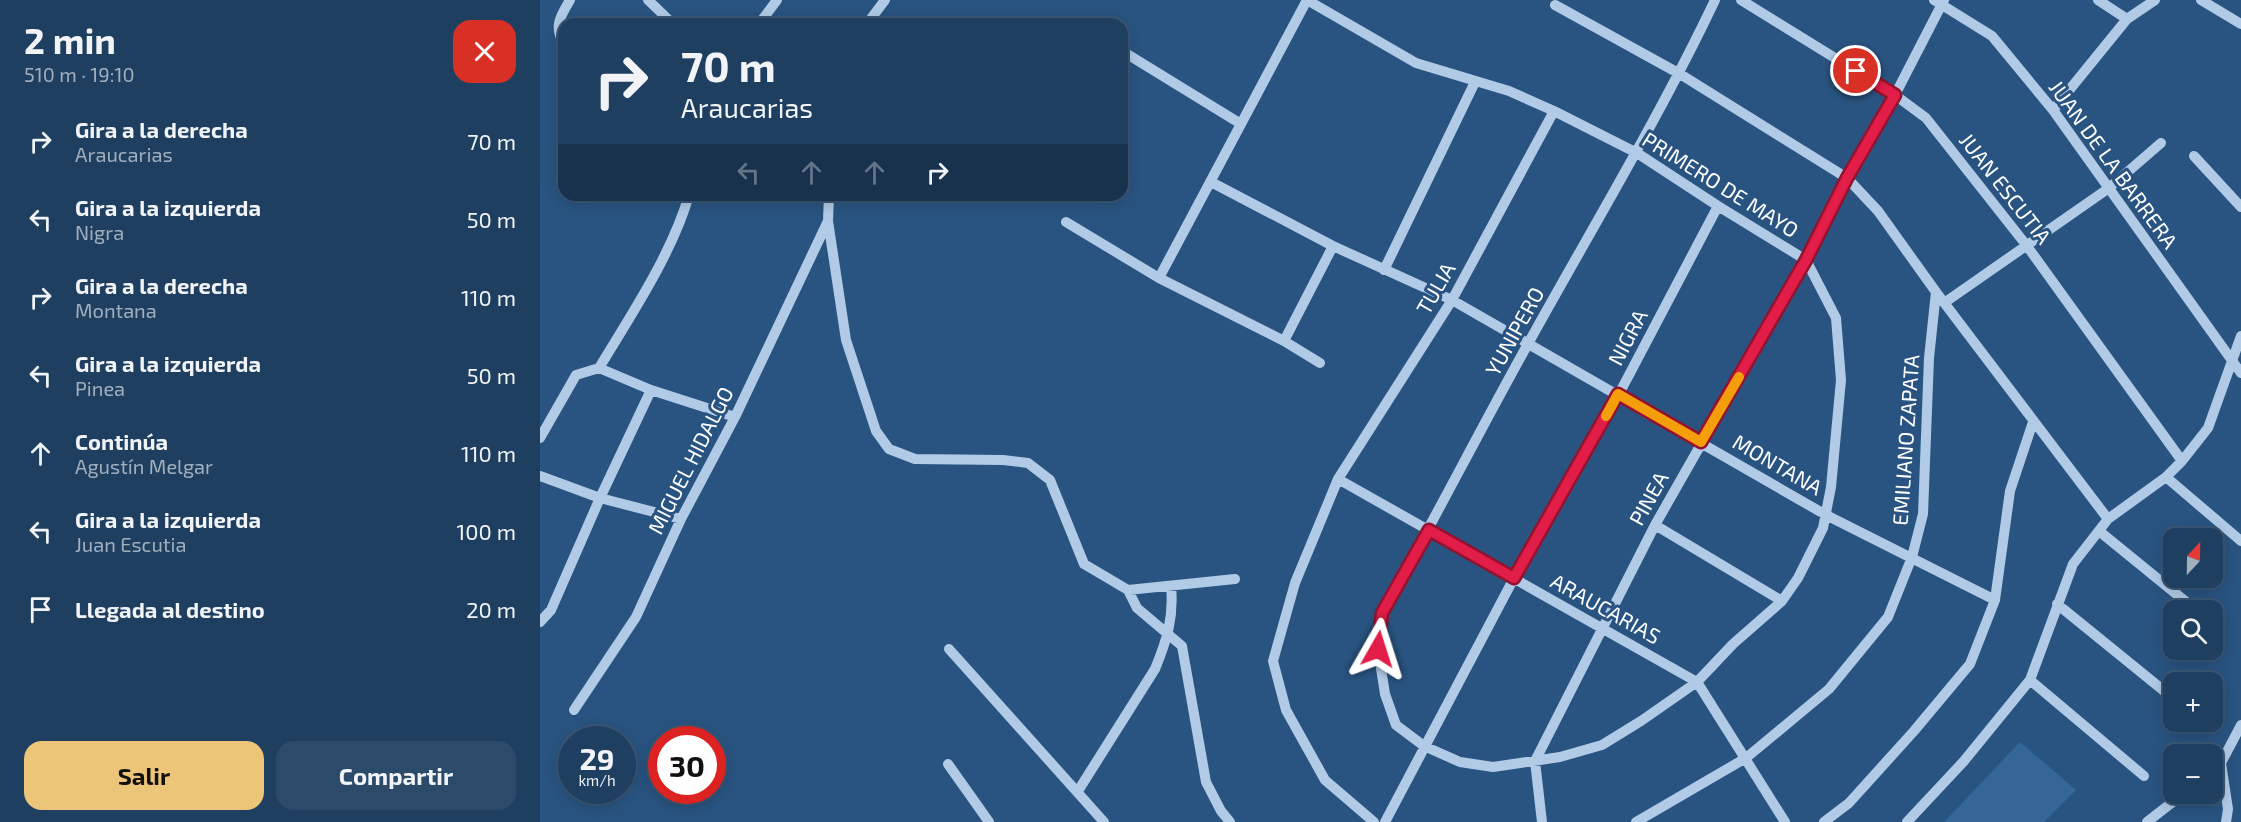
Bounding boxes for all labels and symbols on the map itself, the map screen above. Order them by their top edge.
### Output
pin [1830,45,1881,96]
street label: JUAN DE LA BARRERA [2045,75,2183,253]
street label: PRIMERO DE MAYO [1638,126,1804,242]
street label: JUAN ESCUTIA [1955,128,2057,248]
street label: TULIA [1410,258,1460,318]
street label: YUNIPERO [1479,282,1549,380]
street label: NIGRA [1602,305,1652,369]
street label: EMILIANO ZAPATA [1887,354,1923,526]
street label: MIGUEL HIDALGO [642,382,738,538]
street label: MONTANA [1729,428,1827,500]
street label: PINEA [1623,467,1673,529]
north arrow [2163,528,2223,588]
street label: ARAUCARIAS [1547,568,1665,648]
position arrow [1346,617,1410,681]
speed limit sign: 30 [648,726,726,804]

